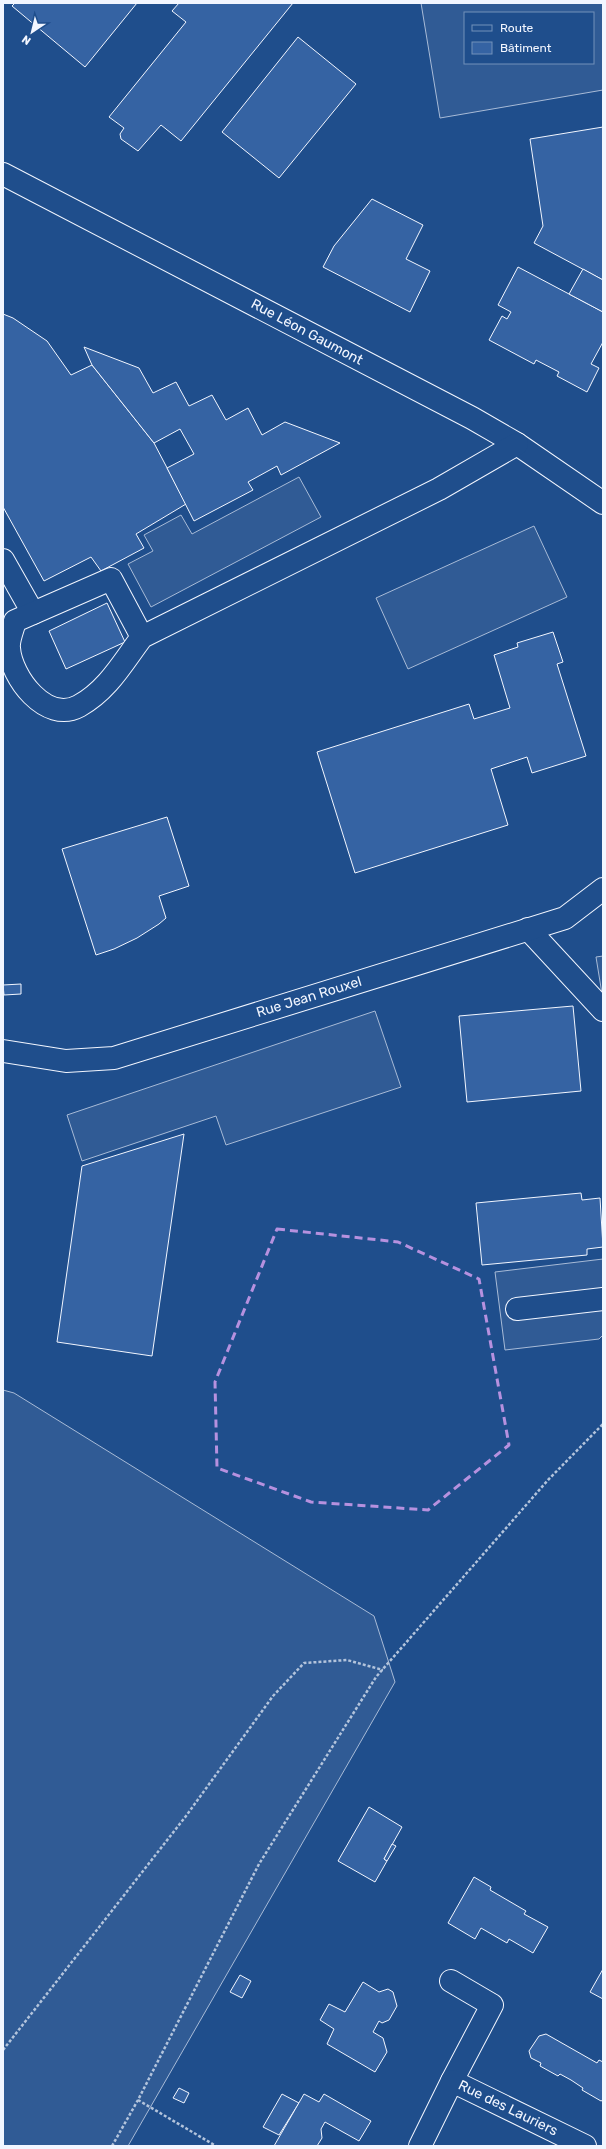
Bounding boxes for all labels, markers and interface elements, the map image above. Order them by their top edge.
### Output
north arrow [12,12,52,52]
legend [464,12,594,64]
text: Route [500,21,534,35]
text: N [20,32,34,47]
text: Bâtiment [500,41,552,55]
street label: Rue Léon Gaumont [248,295,366,369]
street label: Rue Jean Rouxel [254,973,364,1021]
street label: Rue des Lauriers [455,2077,561,2139]

